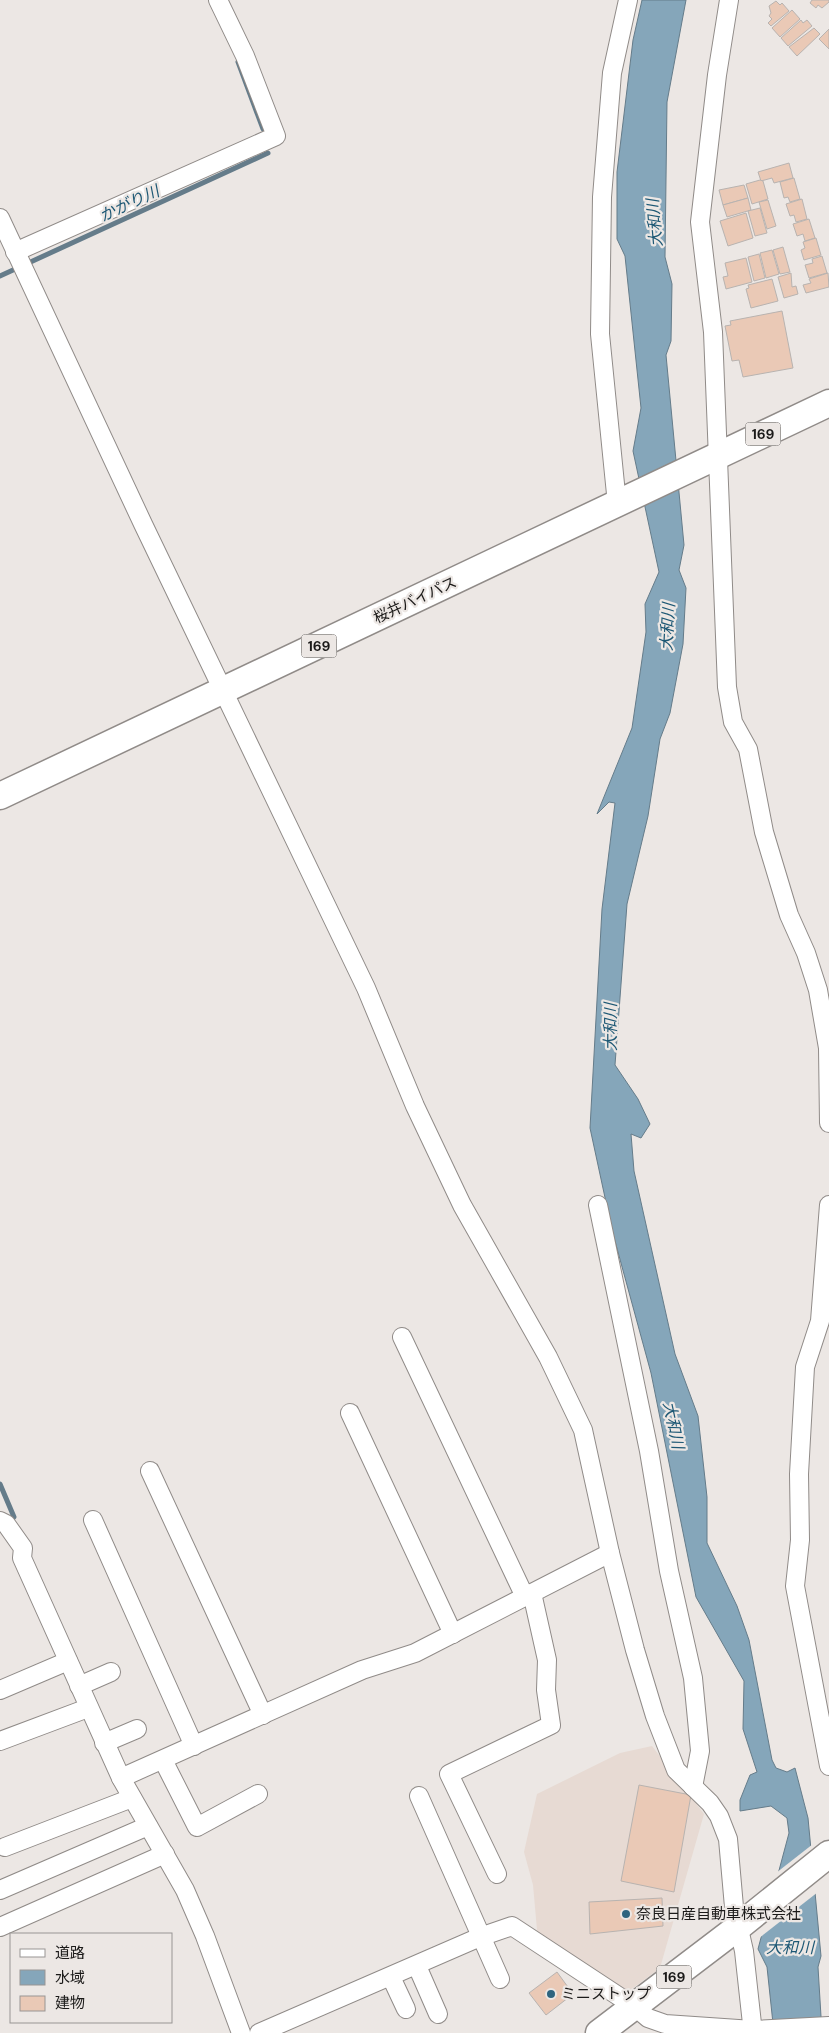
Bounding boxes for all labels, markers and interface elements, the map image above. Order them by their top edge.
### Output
water label: かがり川 [96,180,164,226]
water label: 大和川 [642,196,667,248]
road number: 169 [746,422,780,446]
street label: 桜井バイパス [370,572,460,628]
water label: 大和川 [656,601,679,652]
road number: 169 [302,634,336,658]
water label: 大和川 [600,1001,621,1051]
water label: 大和川 [658,1399,689,1453]
place label: 奈良日産自動車株式会社 [636,1904,801,1924]
marker: 奈良日産自動車株式会社 [620,1908,632,1920]
legend [10,1933,172,2023]
water label: 大和川 [766,1937,816,1958]
text: 道路 [55,1943,85,1963]
road number: 169 [656,1965,692,1988]
text: 水域 [55,1968,85,1988]
place label: ミニストップ [561,1984,651,2004]
marker: ミニストップ [545,1988,557,2000]
text: 建物 [55,1993,85,2013]

